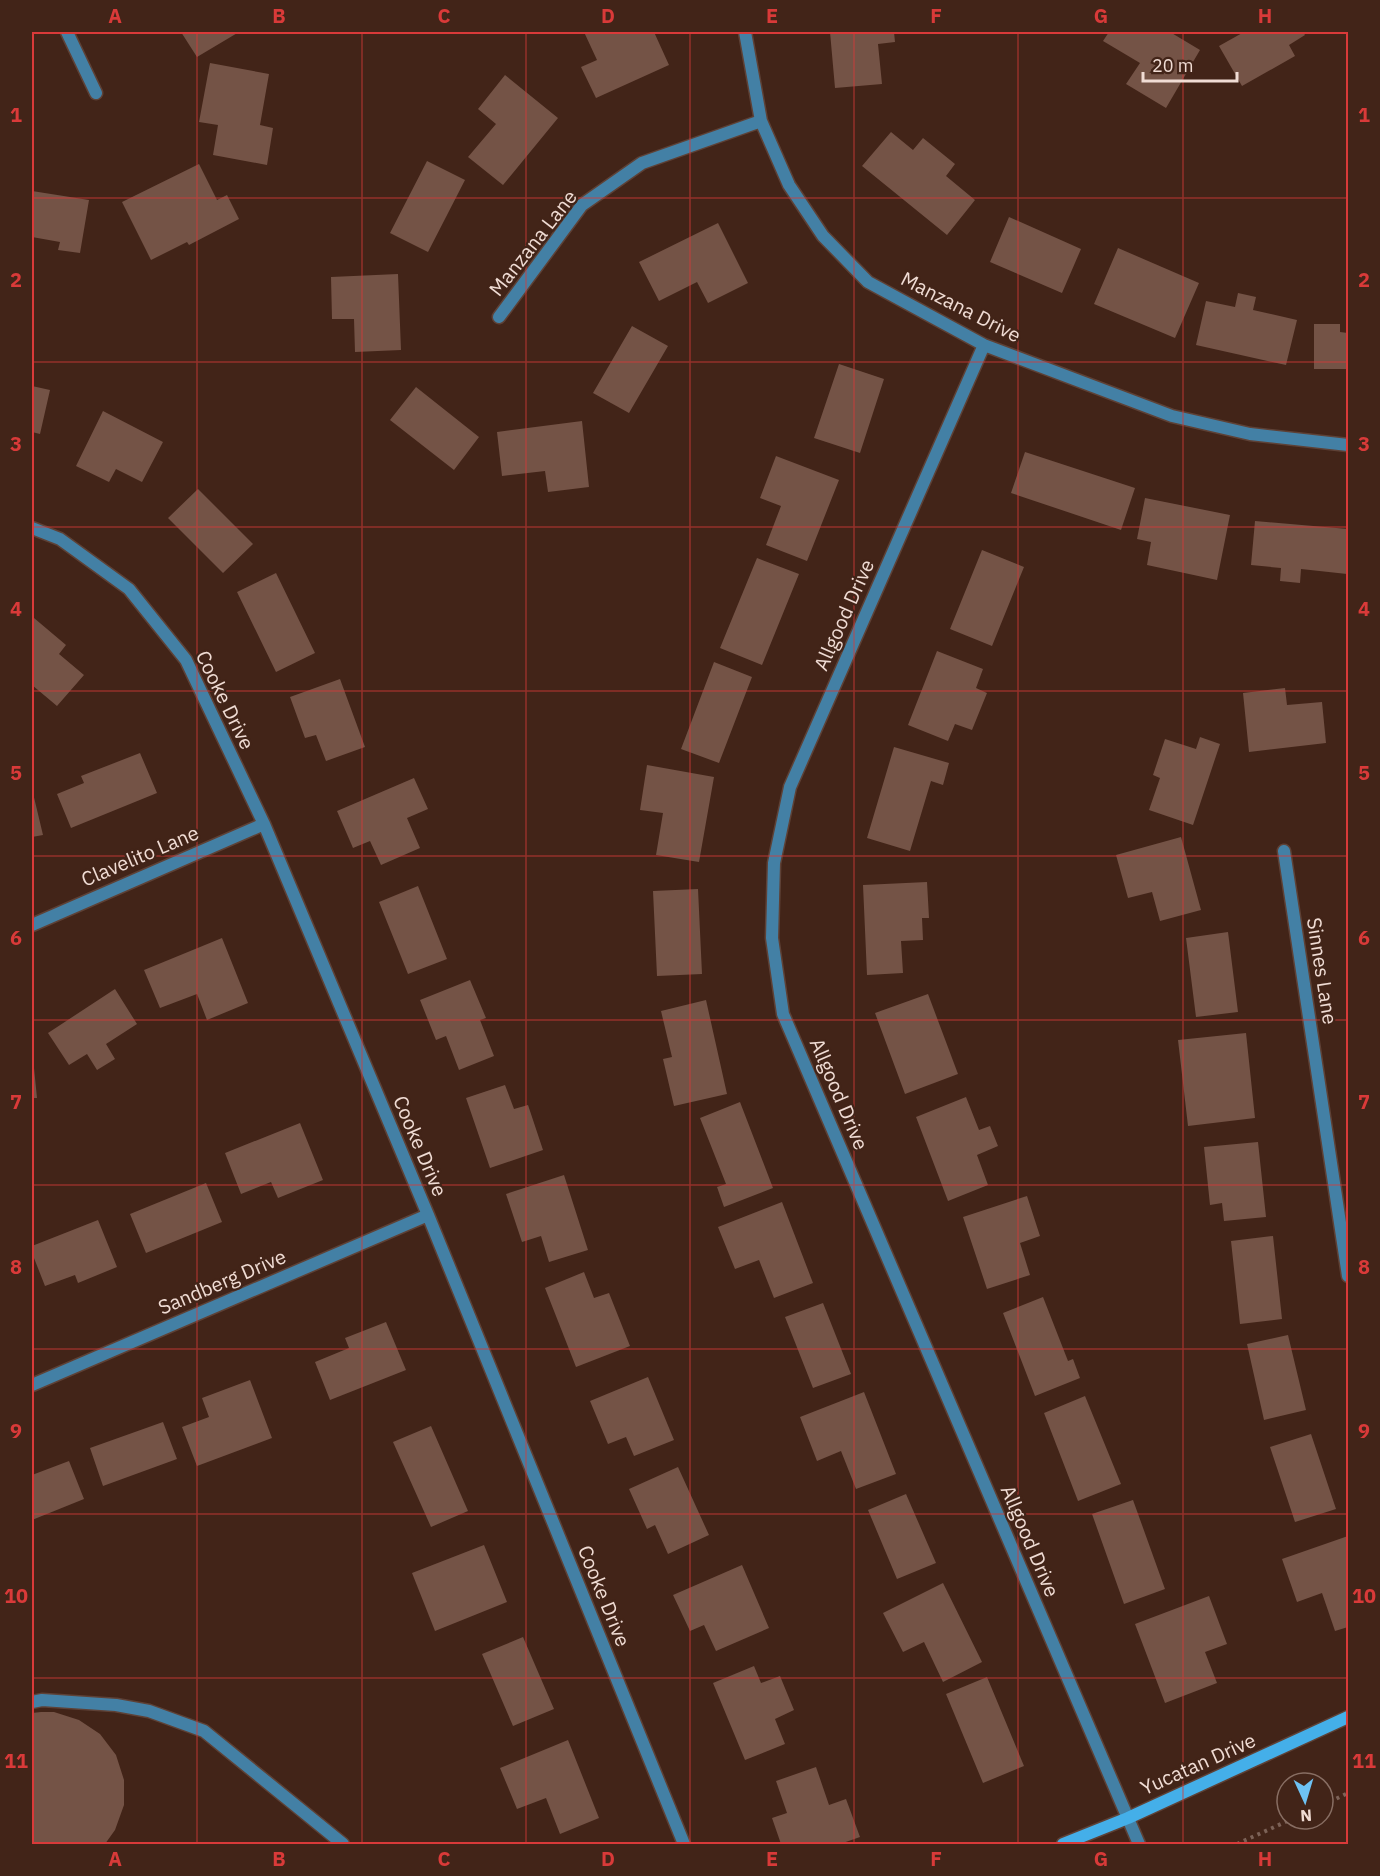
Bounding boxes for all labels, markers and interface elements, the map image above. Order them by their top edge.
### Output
text: A [108,2,122,29]
text: B [272,2,286,29]
text: C [437,2,451,29]
text: D [601,2,615,29]
text: E [766,2,778,29]
text: F [930,2,942,29]
text: G [1094,2,1108,29]
text: H [1258,2,1272,29]
scale bar [1143,45,1238,83]
text: 20 m [1152,54,1194,77]
text: 1 [10,101,22,128]
text: 1 [1358,101,1370,128]
street label: Manzana Lane [483,184,583,301]
street label: Manzana Drive [897,265,1026,348]
text: 2 [10,266,22,293]
text: 2 [1358,266,1370,293]
text: 3 [10,430,22,457]
text: 3 [1358,430,1370,457]
street label: Allgood Drive [807,555,880,675]
text: 4 [10,595,22,622]
text: 4 [1358,595,1370,622]
street label: Cooke Drive [190,646,261,754]
text: 5 [10,759,22,786]
text: 5 [1358,759,1370,786]
street label: Clavelito Lane [77,819,203,892]
street label: Sinnes Lane [1301,916,1344,1026]
text: 6 [10,924,22,951]
text: 6 [1358,924,1370,951]
street label: Allgood Drive [804,1034,875,1154]
text: 7 [10,1088,22,1115]
text: 7 [1358,1088,1370,1115]
street label: Cooke Drive [387,1091,454,1200]
street label: Sandberg Drive [154,1242,290,1321]
text: 8 [10,1253,22,1280]
text: 8 [1358,1253,1370,1280]
text: 9 [10,1417,22,1444]
text: 9 [1358,1417,1370,1444]
street label: Allgood Drive [995,1481,1066,1601]
street label: Cooke Drive [572,1541,637,1651]
text: 10 [4,1582,28,1609]
text: 10 [1352,1582,1376,1609]
street label: Yucatan Drive [1136,1726,1260,1801]
text: 11 [4,1747,28,1774]
text: 11 [1352,1747,1376,1774]
north arrow [1275,1771,1335,1831]
text: N [1300,1806,1313,1826]
text: A [108,1845,122,1872]
text: B [272,1845,286,1872]
text: C [437,1845,451,1872]
text: D [601,1845,615,1872]
text: E [766,1845,778,1872]
text: F [930,1845,942,1872]
text: G [1094,1845,1108,1872]
text: H [1258,1845,1272,1872]

